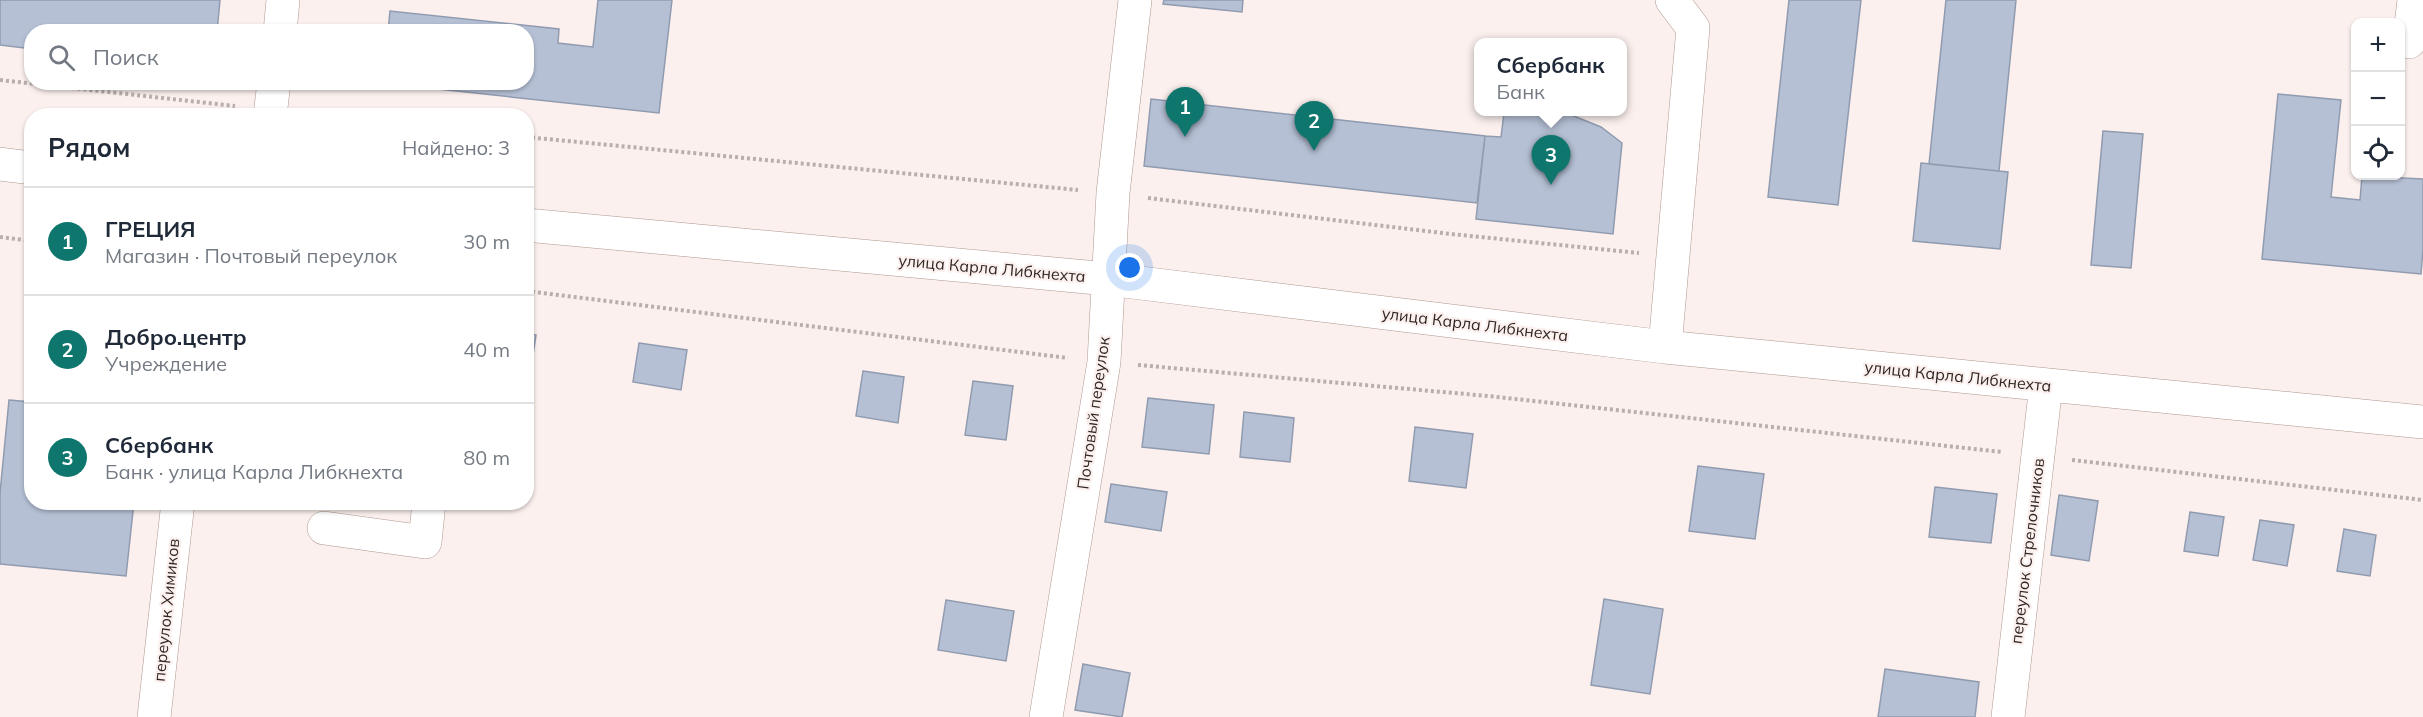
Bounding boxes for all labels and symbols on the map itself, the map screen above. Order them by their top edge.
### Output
pin: 1 [1166,88,1204,137]
pin: 2 [1294,102,1334,151]
pin: 3 [1532,136,1570,185]
street label: улица Карла Либкнехта [898,250,1086,286]
your location [1115,253,1144,282]
street label: улица Карла Либкнехта [1381,303,1569,345]
street label: Почтовый переулок [1072,335,1114,491]
street label: улица Карла Либкнехта [1864,356,2052,396]
street label: переулок Стрелочников [2006,457,2048,645]
street label: переулок Химиков [149,537,183,682]

